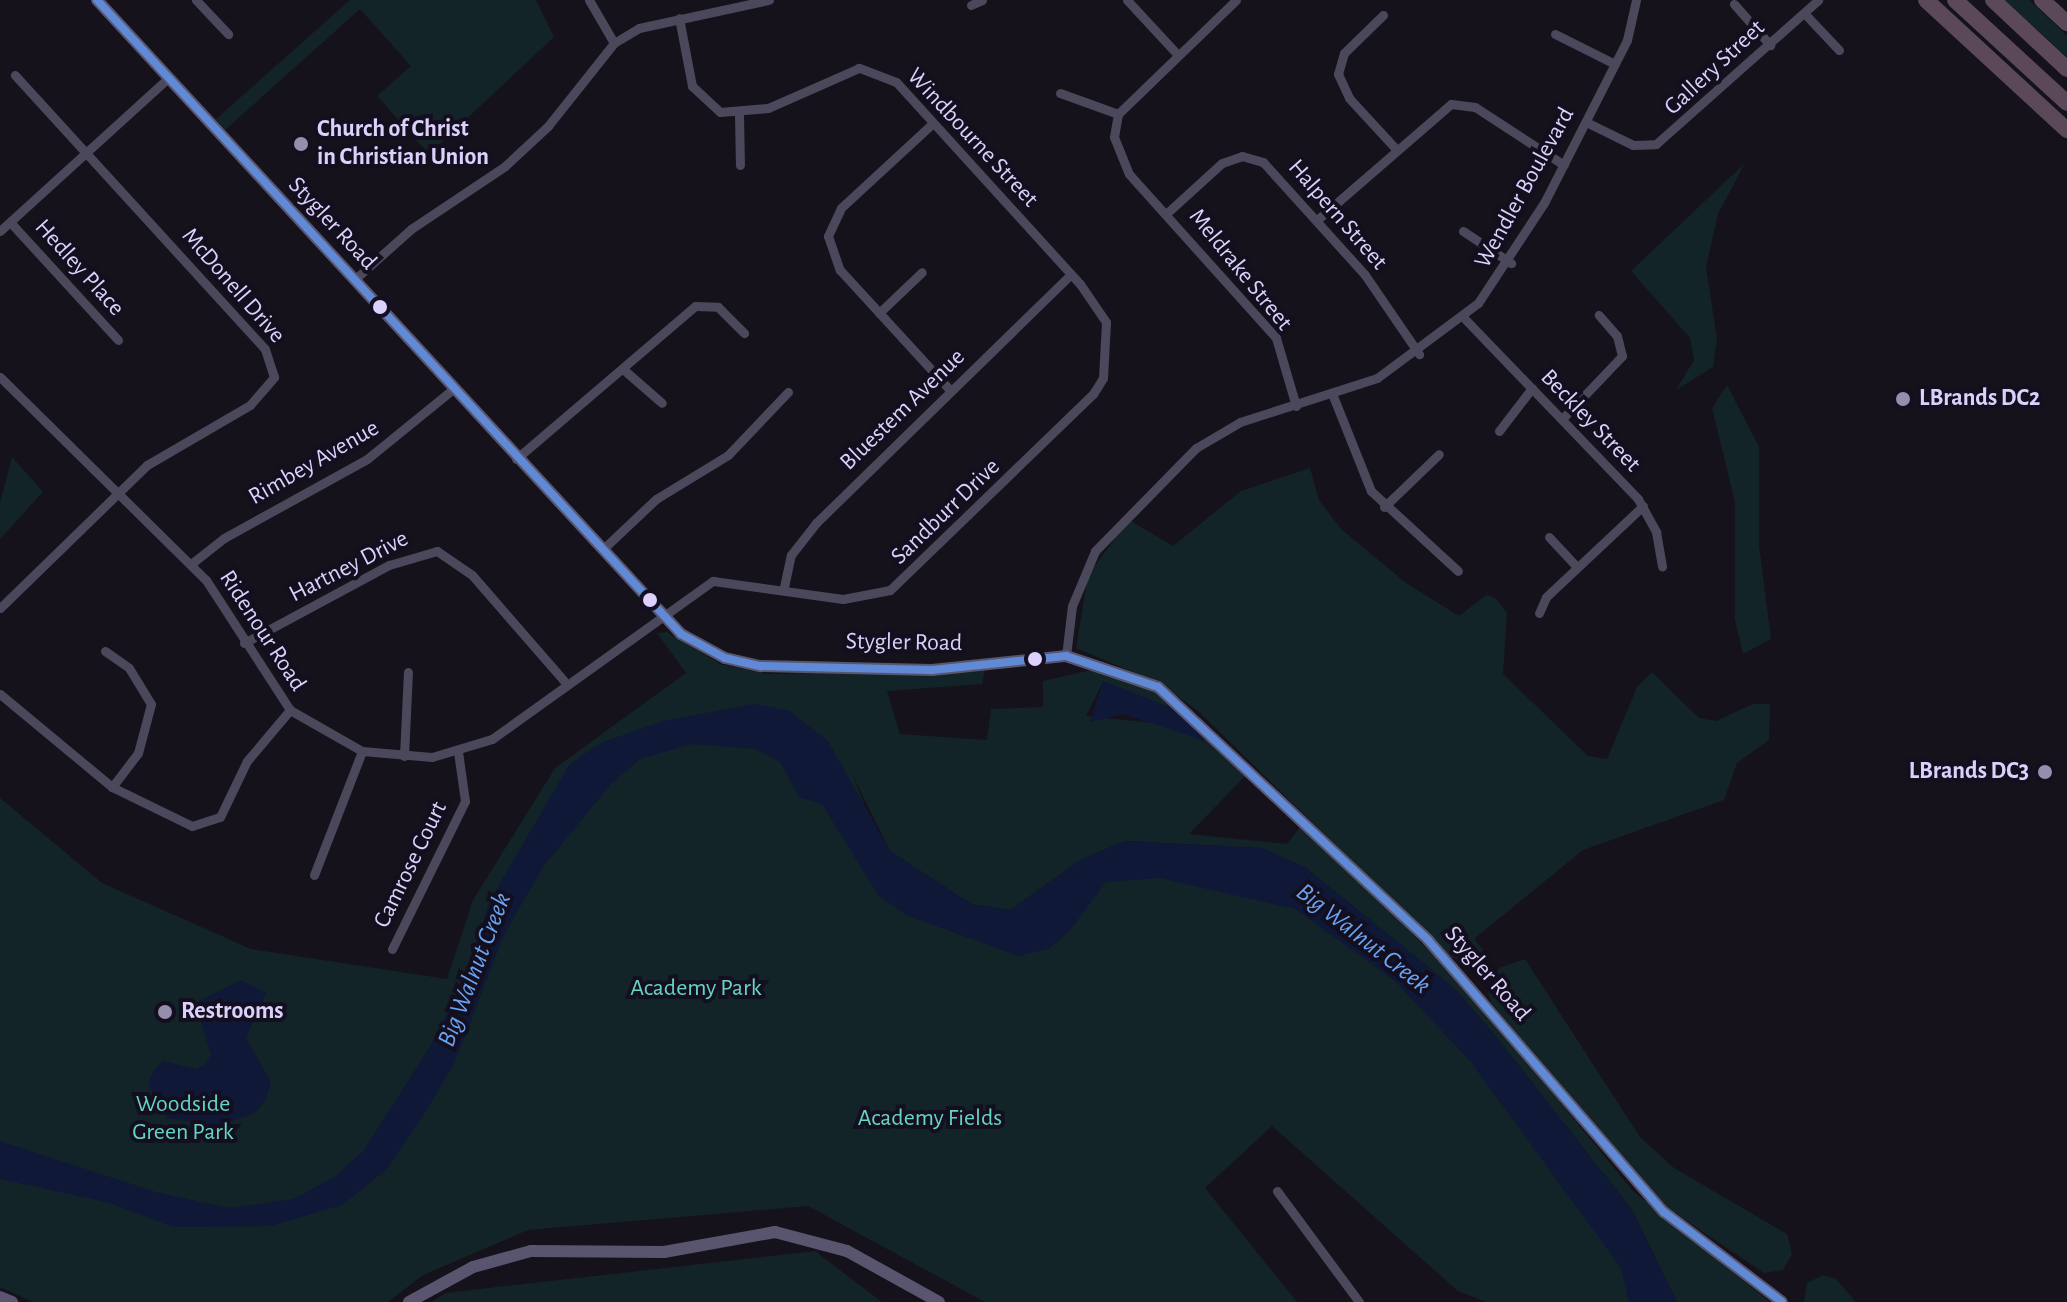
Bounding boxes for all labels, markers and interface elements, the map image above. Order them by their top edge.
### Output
street label: Gallery Street [1659,14,1771,122]
street label: Windbourne Street [900,62,1044,214]
street label: Wendler Boulevard [1469,103,1581,273]
place label: Church of Christ in Christian Union [317,116,489,172]
marker: Church of Christ in Christian Union [292,135,310,153]
street label: Halpern Street [1281,154,1393,276]
street label: Stygler Road [282,171,382,277]
street label: Meldrake Street [1182,203,1298,337]
street label: Hedley Place [28,214,130,322]
street label: McDonell Drive [175,223,291,349]
unlabelled marker [372,299,388,315]
street label: Bluestem Avenue [835,343,971,477]
street label: Beckley Street [1534,364,1646,478]
place label: LBrands DC2 [1919,385,2040,413]
marker: LBrands DC2 [1894,390,1912,408]
street label: Rimbey Avenue [244,414,384,512]
street label: Sandburr Drive [886,453,1006,571]
street label: Hartney Drive [285,525,413,609]
street label: Ridenour Road [212,565,312,697]
unlabelled marker [642,592,658,608]
street label: Stygler Road [845,628,963,658]
unlabelled marker [1027,651,1043,667]
place label: LBrands DC3 [1909,758,2029,786]
marker: LBrands DC3 [2036,763,2054,781]
street label: Camrose Court [368,797,454,933]
water label: Big Walnut Creek [1290,877,1436,1001]
water label: Big Walnut Creek [431,889,519,1051]
street label: Stygler Road [1438,920,1536,1028]
park label: Academy Park [630,975,762,1003]
place label: Restrooms [181,998,284,1026]
marker: Restrooms [156,1003,174,1021]
park label: Woodside Green Park [132,1091,234,1147]
park label: Academy Fields [858,1105,1002,1133]

